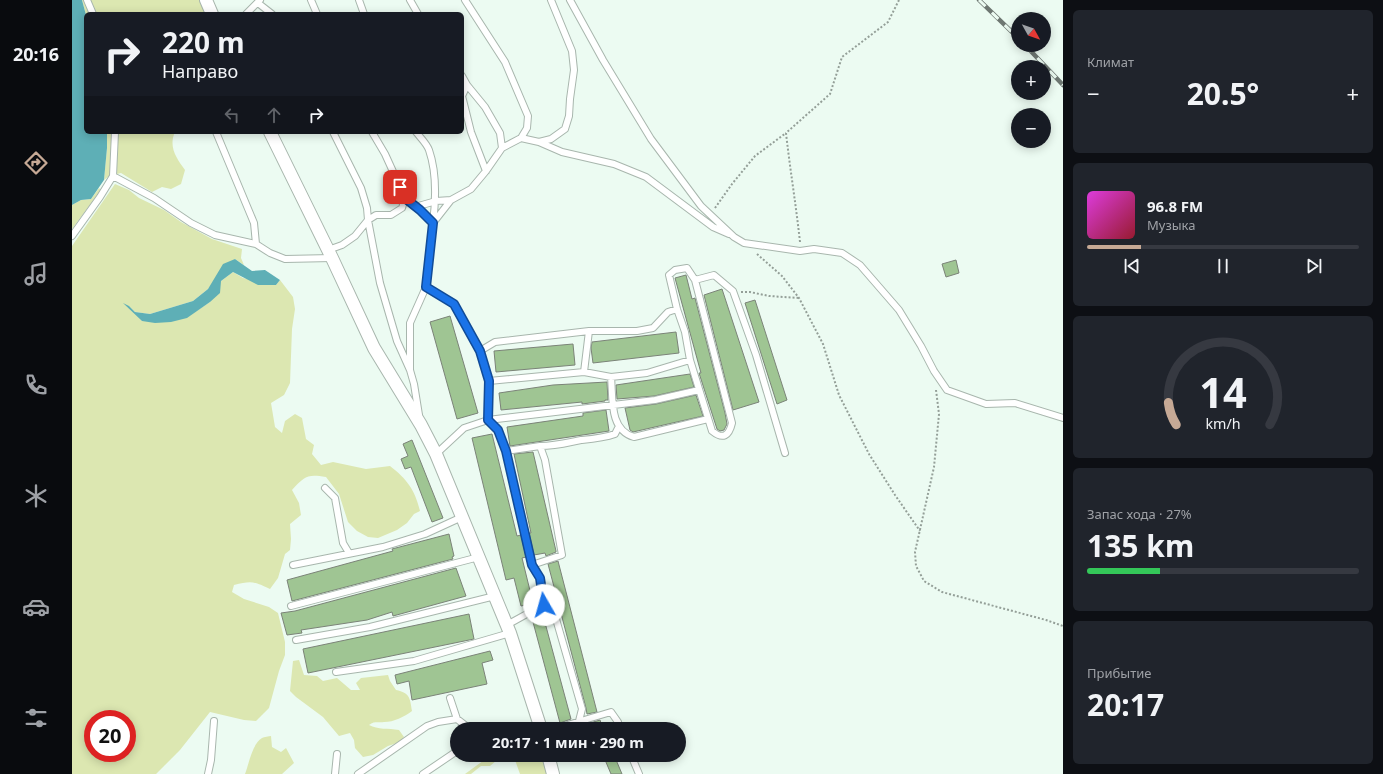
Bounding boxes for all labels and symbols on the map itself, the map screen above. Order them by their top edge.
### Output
north arrow [1011,12,1051,52]
pin [383,170,417,204]
position arrow [523,584,565,626]
speed limit sign: 20 [84,710,136,762]

